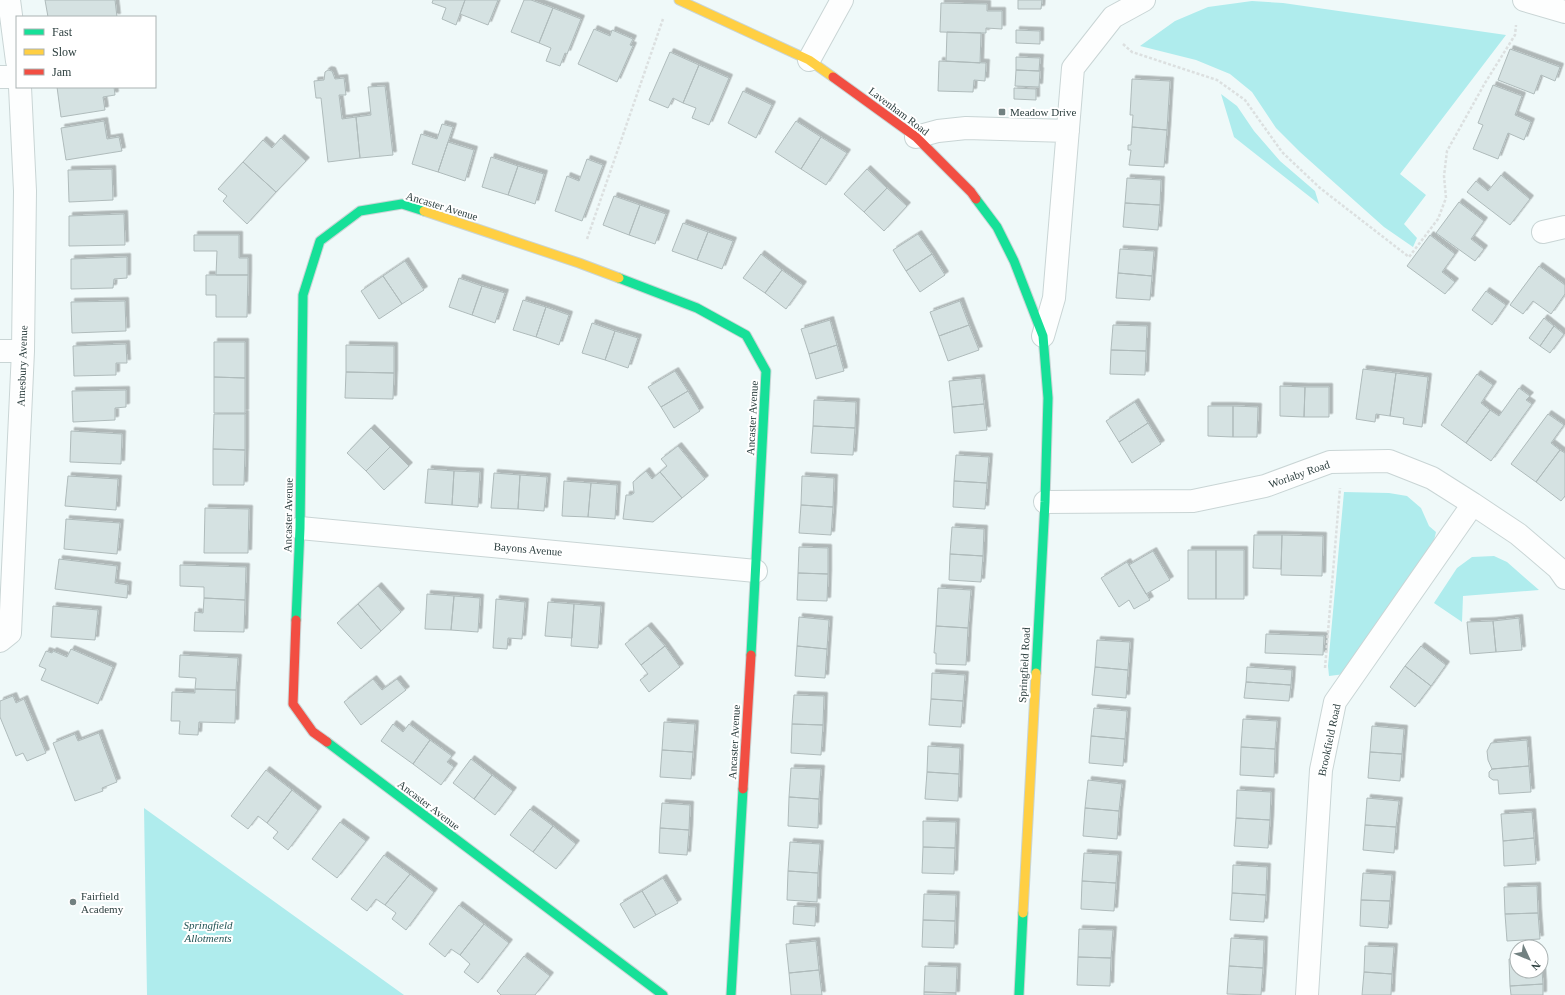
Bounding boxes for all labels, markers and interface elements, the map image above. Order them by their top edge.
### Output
legend [16,16,156,88]
text: Fast [52,25,73,39]
text: Slow [52,45,77,59]
text: Jam [52,65,72,79]
street label: Lavenham Road [866,84,932,138]
place label: Meadow Drive [1010,106,1076,118]
marker: Meadow Drive [997,107,1007,117]
street label: Ancaster Avenue [405,189,480,223]
street label: Amesbury Avenue [15,325,29,407]
street label: Ancaster Avenue [744,380,760,456]
street label: Worlaby Road [1267,458,1331,490]
street label: Ancaster Avenue [281,477,295,552]
street label: Bayons Avenue [493,540,563,558]
street label: Springfield Road [1016,627,1032,703]
street label: Brookfield Road [1315,702,1343,777]
street label: Ancaster Avenue [726,704,742,780]
street label: Ancaster Avenue [396,778,462,832]
place label: Fairfield Academy [81,890,124,915]
marker: Fairfield Academy [68,897,78,907]
park label: Springfield Allotments [183,919,233,944]
north arrow [1509,939,1549,979]
text: N [1529,959,1543,973]

